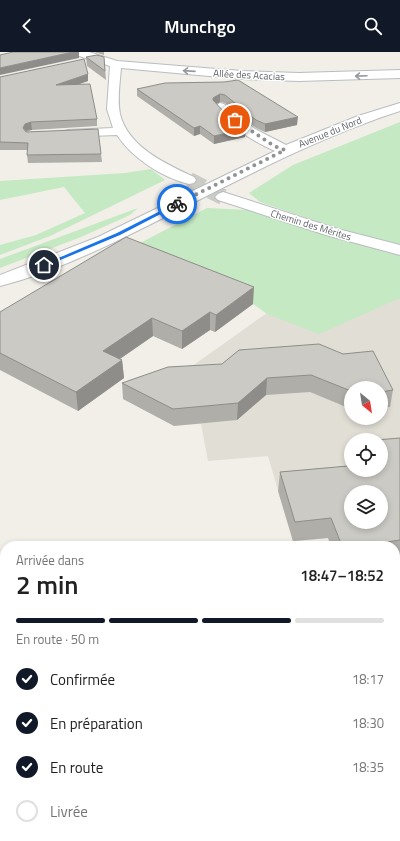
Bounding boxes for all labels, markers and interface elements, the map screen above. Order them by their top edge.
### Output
text: Munchgo [164,13,236,40]
icon: back [16,15,38,37]
icon: search [362,15,384,37]
street label: Allée des Acacias [213,66,285,84]
one-way arrow [183,68,196,75]
one-way arrow [355,73,368,80]
pin [218,103,252,137]
icon: bag [224,109,246,131]
street label: Avenue du Nord [296,113,364,151]
courier [157,184,197,224]
icon: bike [166,193,188,215]
street label: Chemin des Mérites [269,206,353,244]
pin [27,248,61,282]
icon: home [33,254,55,276]
north arrow [344,381,388,425]
map controls [344,381,388,529]
button: locate [344,433,388,477]
button: layers [344,485,388,529]
text: Arrivée dans [16,550,84,570]
text: 18:47–18:52 [300,564,384,587]
text: 2 min [16,565,79,604]
text: En route · 50 m [16,629,99,649]
icon: check [16,668,38,690]
text: Confirmée [50,668,115,691]
text: 18:17 [352,669,384,689]
icon: check [16,712,38,734]
text: En préparation [50,712,143,735]
text: 18:30 [352,713,384,733]
icon: check [16,756,38,778]
text: En route [50,756,103,779]
text: 18:35 [352,757,384,777]
text: Livrée [50,800,88,823]

